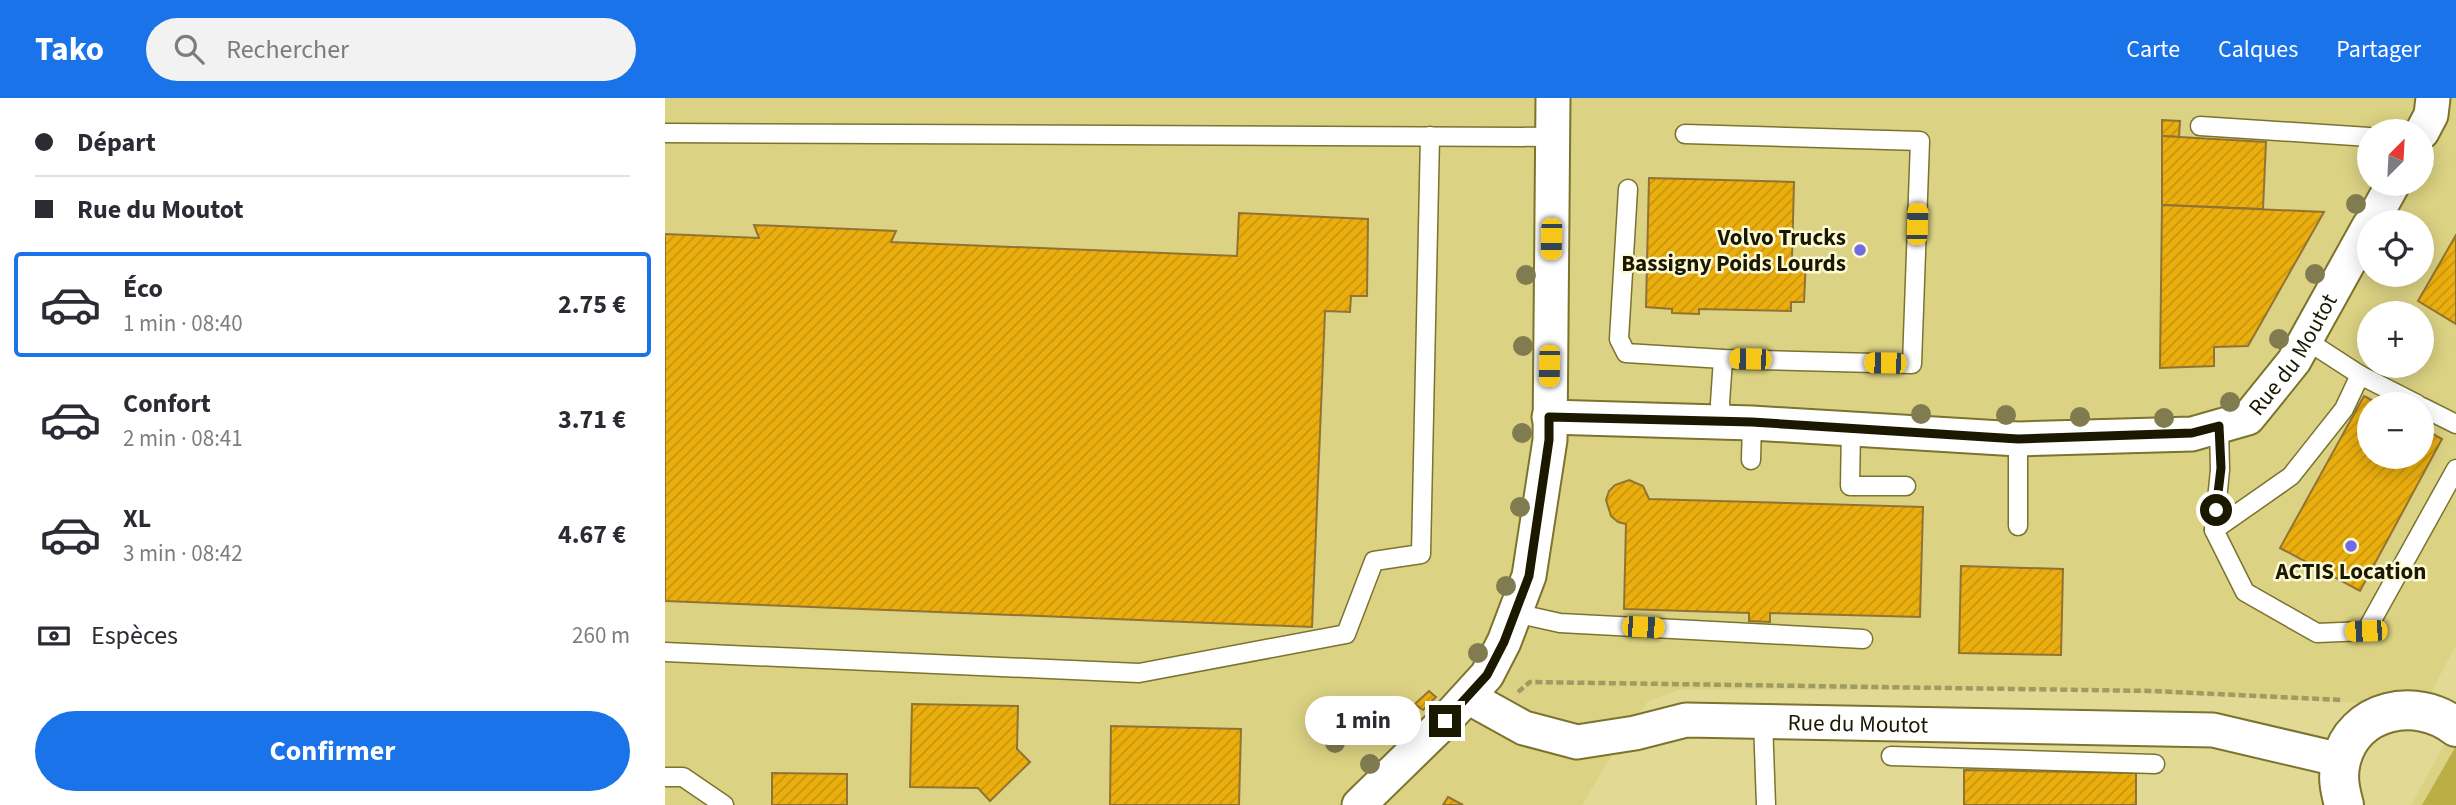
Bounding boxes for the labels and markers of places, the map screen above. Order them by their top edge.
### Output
place label: Volvo Trucks Bassigny Poids Lourds [1621,221,1846,280]
marker: Volvo Trucks Bassigny Poids Lourds [1852,242,1868,258]
marker: ACTIS Location [2343,538,2359,554]
place label: ACTIS Location [2275,555,2426,588]

